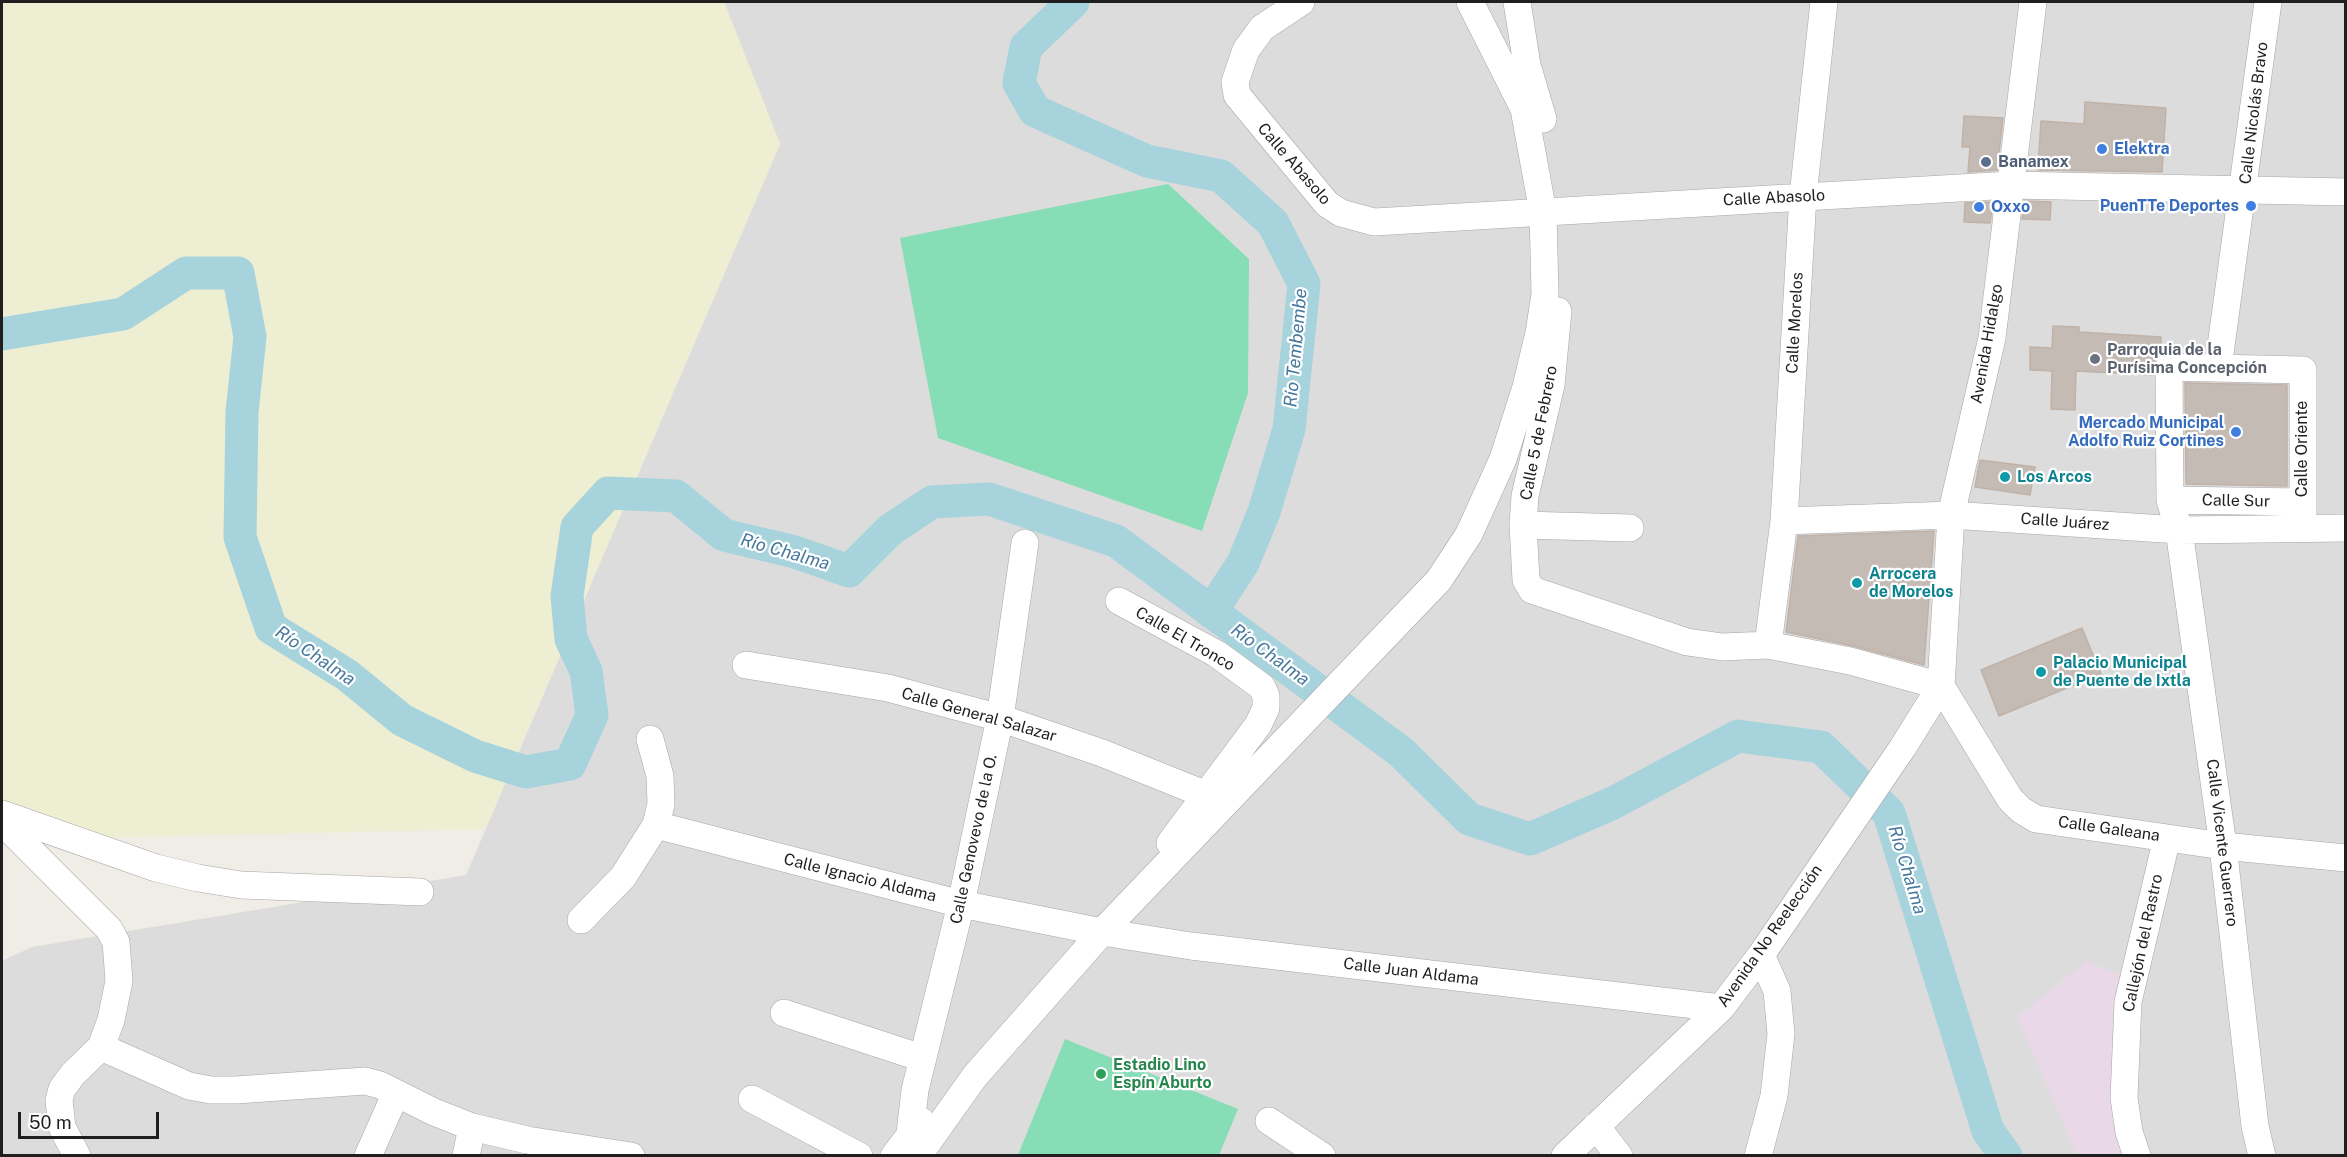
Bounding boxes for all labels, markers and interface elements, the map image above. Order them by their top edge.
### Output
street label: Calle Nicolás Bravo [2236,41,2272,185]
street label: Calle Abasolo [1253,119,1335,209]
place label: Elektra [2114,139,2169,159]
marker: Elektra [2095,142,2109,156]
place label: Banamex [1998,152,2069,172]
marker: Banamex [1979,155,1993,169]
street label: Calle Abasolo [1723,186,1825,210]
place label: PuenTTe Deportes [2100,196,2239,216]
place label: Oxxo [1991,197,2030,217]
marker: PuenTTe Deportes [2244,199,2258,213]
marker: Oxxo [1972,200,1986,214]
street label: Calle Morelos [1783,272,1807,374]
street label: Avenida Hidalgo [1967,283,2007,405]
water label: Río Tembembe [1280,288,1312,408]
place label: Parroquia de la Purísima Concepción [2107,340,2267,378]
marker: Parroquia de la Purísima Concepción [2088,352,2102,366]
street label: Calle 5 de Febrero [1517,364,1561,502]
street label: Calle Oriente [2292,401,2312,497]
place label: Mercado Municipal Adolfo Ruiz Cortines [2068,413,2224,451]
marker: Mercado Municipal Adolfo Ruiz Cortines [2229,425,2243,439]
place label: Los Arcos [2017,467,2092,487]
marker: Los Arcos [1998,470,2012,484]
street label: Calle Sur [2202,491,2270,511]
street label: Calle Juárez [2020,509,2110,535]
water label: Río Chalma [738,529,832,575]
place label: Arrocera de Morelos [1869,564,1953,602]
marker: Arrocera de Morelos [1850,576,1864,590]
street label: Calle El Tronco [1132,603,1238,675]
water label: Río Chalma [1227,619,1313,691]
water label: Río Chalma [271,621,359,691]
place label: Palacio Municipal de Puente de Ixtla [2053,653,2191,691]
marker: Palacio Municipal de Puente de Ixtla [2034,665,2048,679]
street label: Calle General Salazar [899,684,1059,746]
street label: Calle Genovevo de la O. [947,752,1001,926]
street label: Calle Vicente Guerrero [2202,758,2242,928]
street label: Calle Galeana [2057,812,2161,846]
water label: Río Chalma [1883,823,1931,917]
street label: Calle Ignacio Aldama [782,850,938,906]
street label: Avenida No Reelección [1714,861,1826,1011]
street label: Callejón del Rastro [2119,872,2167,1014]
street label: Calle Juan Aldama [1342,954,1480,990]
place label: Estadio Lino Espín Aburto [1113,1055,1212,1093]
marker: Estadio Lino Espín Aburto [1094,1067,1108,1081]
scale bar [21,1100,162,1138]
text: 50 m [29,1112,72,1133]

